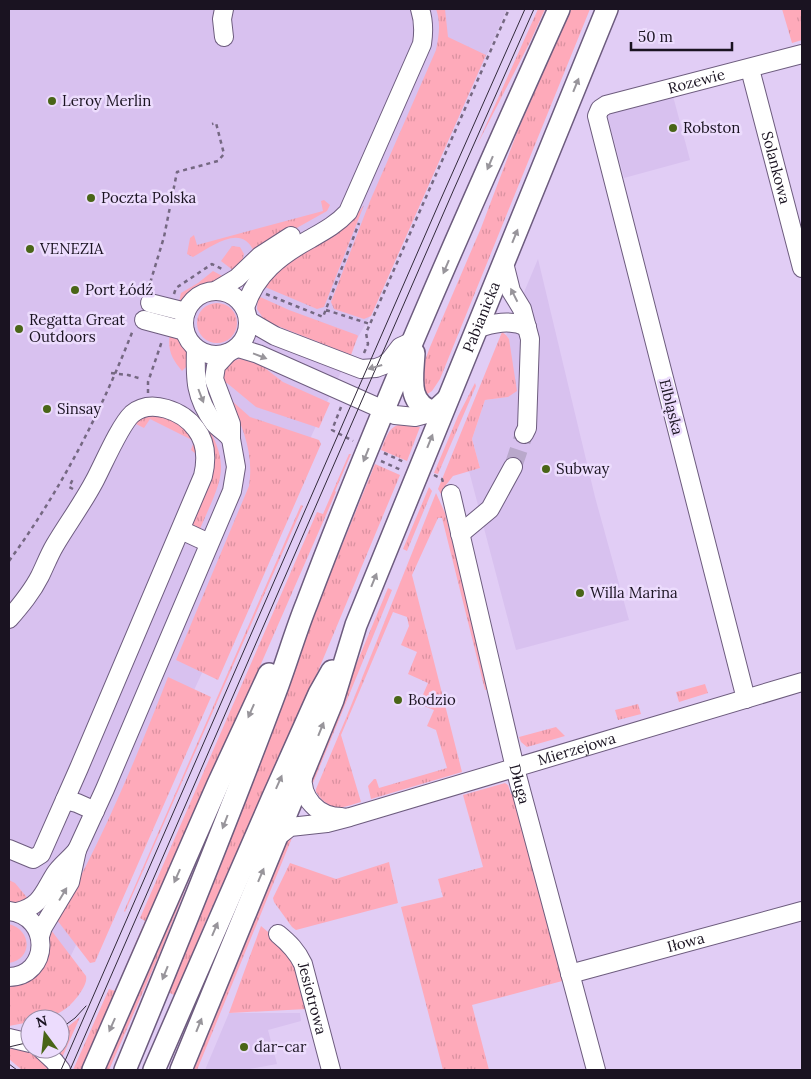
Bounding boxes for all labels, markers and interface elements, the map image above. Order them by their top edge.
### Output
scale bar [631,20,732,52]
text: 50 m [638,27,673,46]
street label: Rozewie [666,64,727,98]
one-way arrow [572,77,580,92]
place label: Leroy Merlin [62,91,151,110]
marker: Leroy Merlin [46,95,58,107]
place label: Robston [683,118,740,137]
marker: Robston [667,122,679,134]
street label: Solankowa [758,129,795,206]
one-way arrow [486,156,494,170]
place label: Poczta Polska [101,188,197,207]
marker: Poczta Polska [85,192,97,204]
one-way arrow [511,228,519,243]
place label: VENEZIA [39,239,104,258]
marker: VENEZIA [24,243,36,255]
one-way arrow [441,260,449,274]
street label: Pabianicka [458,278,504,355]
place label: Port Łódź [85,280,153,299]
marker: Port Łódź [69,284,81,296]
one-way arrow [510,288,518,303]
place label: Regatta Great Outdoors [29,310,125,346]
marker: Regatta Great Outdoors [13,323,25,335]
one-way arrow [253,352,267,360]
one-way arrow [368,364,383,372]
street label: Elbląska [655,377,688,437]
one-way arrow [197,389,205,403]
place label: Sinsay [57,399,101,418]
marker: Sinsay [41,403,53,415]
one-way arrow [427,434,435,448]
one-way arrow [361,448,369,462]
place label: Subway [556,459,609,478]
marker: Subway [540,463,552,475]
one-way arrow [370,572,378,587]
place label: Willa Marina [590,583,678,602]
marker: Willa Marina [574,587,586,599]
place label: Bodzio [408,690,456,709]
marker: Bodzio [392,694,404,706]
one-way arrow [247,704,255,718]
one-way arrow [318,721,326,736]
street label: Mierzejowa [535,728,618,769]
street label: Długa [505,762,534,806]
one-way arrow [276,775,284,789]
one-way arrow [220,814,228,829]
one-way arrow [258,868,266,882]
one-way arrow [173,869,181,883]
one-way arrow [58,888,67,901]
one-way arrow [211,922,219,936]
street label: Iłowa [665,928,707,956]
street label: Jesiotrowa [294,959,331,1037]
one-way arrow [161,966,169,981]
north arrow [20,1009,70,1059]
text: N [34,1011,49,1032]
one-way arrow [108,1018,116,1032]
one-way arrow [196,1018,204,1032]
place label: dar-car [254,1037,307,1056]
marker: dar-car [238,1041,250,1053]

